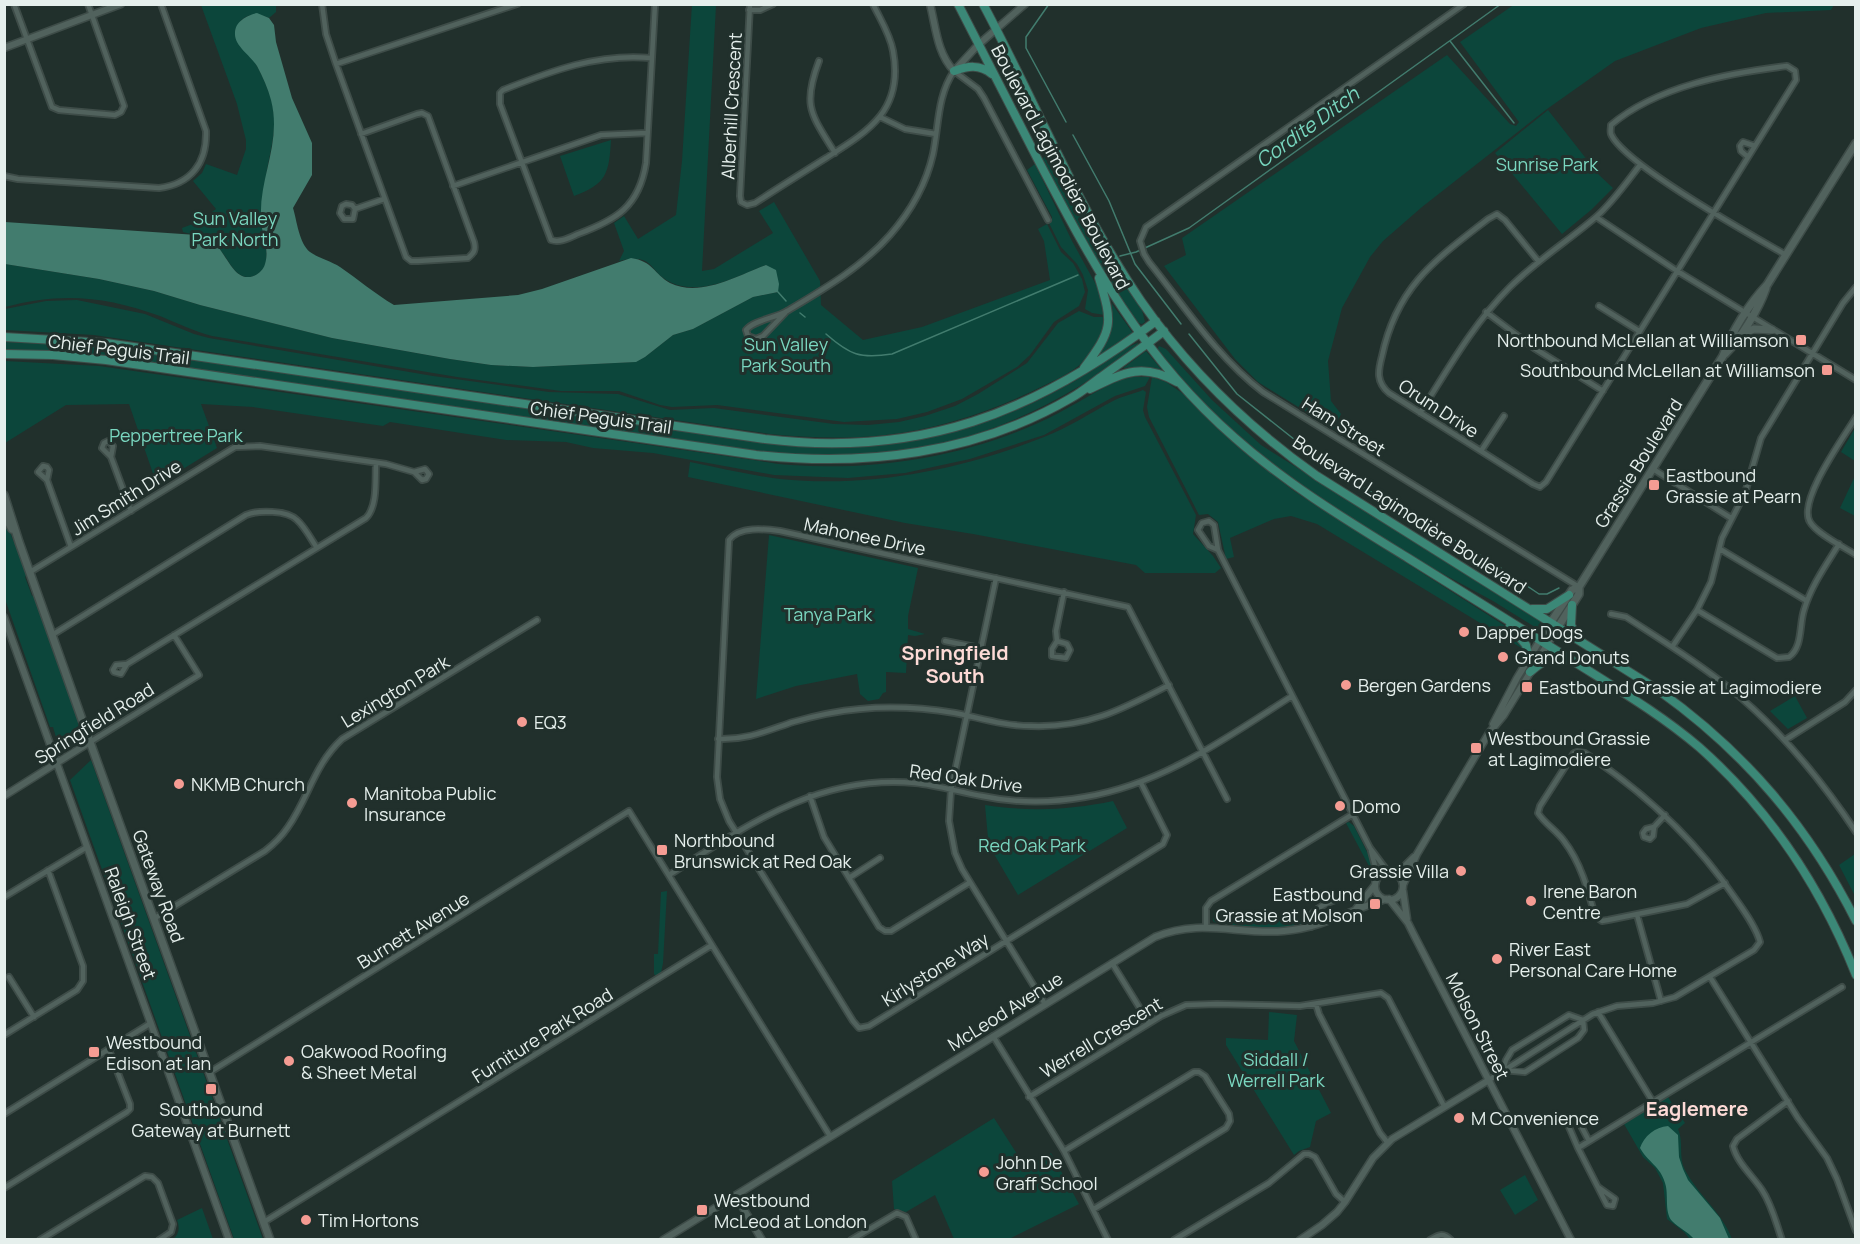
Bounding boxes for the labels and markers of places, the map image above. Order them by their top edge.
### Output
place label: Northbound McLellan at Williamson [1497,328,1789,352]
marker: Northbound McLellan at Williamson [1794,333,1808,347]
place label: Southbound McLellan at Williamson [1520,358,1815,382]
marker: Southbound McLellan at Williamson [1820,363,1834,377]
place label: Eastbound Grassie at Pearn [1666,463,1801,508]
marker: Eastbound Grassie at Pearn [1647,478,1661,492]
place label: Dapper Dogs [1476,620,1583,644]
marker: Dapper Dogs [1457,625,1471,639]
place label: Grand Donuts [1515,645,1630,669]
marker: Grand Donuts [1496,650,1510,664]
place label: Bergen Gardens [1358,673,1491,697]
place label: Eastbound Grassie at Lagimodiere [1539,675,1822,699]
marker: Bergen Gardens [1339,678,1353,692]
marker: Eastbound Grassie at Lagimodiere [1520,680,1534,694]
place label: EQ3 [534,710,567,734]
marker: EQ3 [515,715,529,729]
place label: Westbound Grassie at Lagimodiere [1488,726,1650,771]
marker: Westbound Grassie at Lagimodiere [1469,741,1483,755]
place label: NKMB Church [191,772,305,796]
marker: NKMB Church [172,777,186,791]
place label: Manitoba Public Insurance [364,781,496,826]
place label: Domo [1352,794,1401,818]
marker: Manitoba Public Insurance [345,796,359,810]
marker: Domo [1333,799,1347,813]
place label: Northbound Brunswick at Red Oak [674,828,852,873]
marker: Northbound Brunswick at Red Oak [655,843,669,857]
place label: Grassie Villa [1350,859,1449,883]
marker: Grassie Villa [1454,864,1468,878]
place label: Irene Baron Centre [1543,879,1637,924]
place label: Eastbound Grassie at Molson [1215,882,1363,927]
marker: Irene Baron Centre [1524,894,1538,908]
marker: Eastbound Grassie at Molson [1368,897,1382,911]
place label: River East Personal Care Home [1509,937,1677,982]
marker: River East Personal Care Home [1490,952,1504,966]
place label: Westbound Edison at Ian [106,1030,211,1075]
place label: Oakwood Roofing & Sheet Metal [301,1039,447,1084]
marker: Westbound Edison at Ian [87,1045,101,1059]
marker: Oakwood Roofing & Sheet Metal [282,1054,296,1068]
marker: Southbound Gateway at Burnett [204,1082,218,1096]
place label: Southbound Gateway at Burnett [131,1097,291,1142]
place label: M Convenience [1471,1106,1599,1130]
marker: M Convenience [1452,1111,1466,1125]
place label: John De Graff School [996,1150,1098,1195]
marker: John De Graff School [977,1165,991,1179]
place label: Westbound McLeod at London [714,1188,867,1233]
marker: Westbound McLeod at London [695,1203,709,1217]
place label: Tim Hortons [318,1208,419,1232]
marker: Tim Hortons [299,1213,313,1227]

